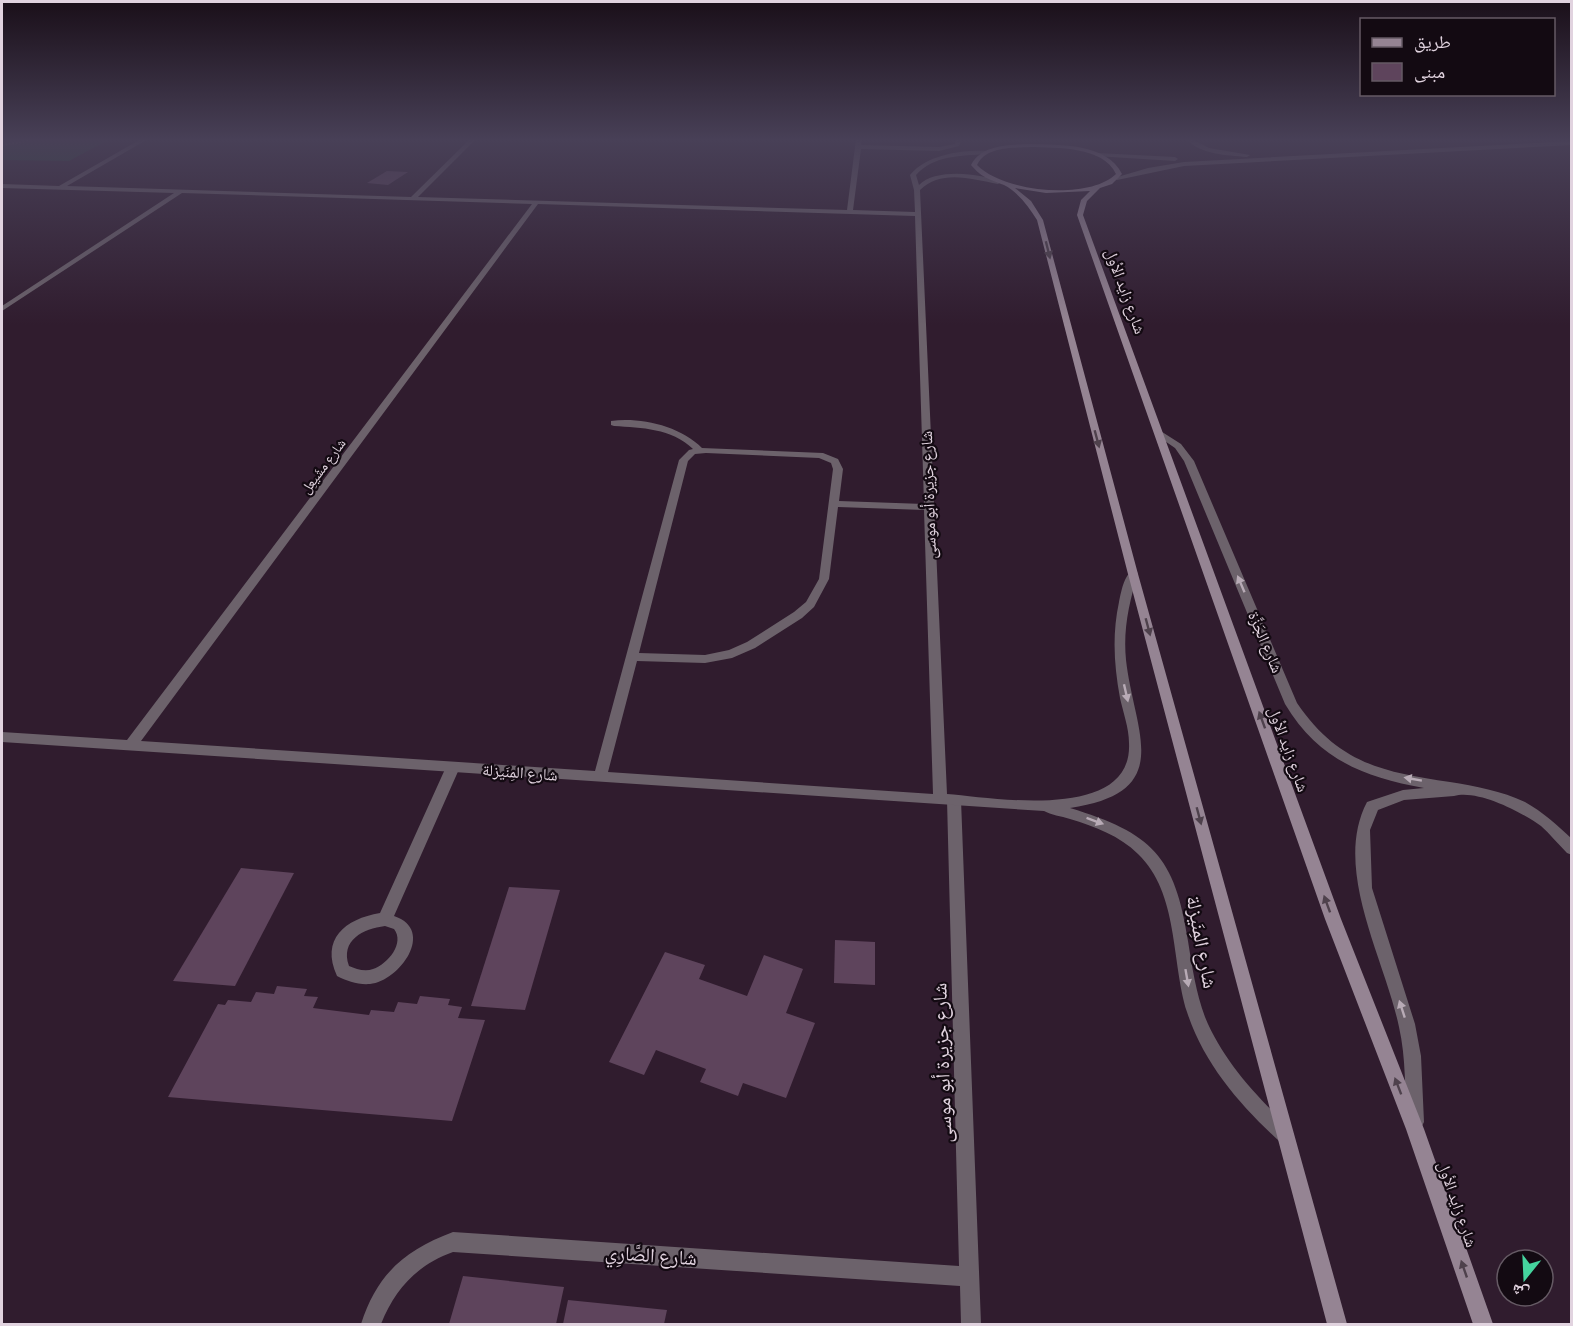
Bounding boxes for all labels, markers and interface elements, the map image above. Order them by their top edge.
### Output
legend [1360,18,1555,96]
text: طريق [1414,29,1451,59]
text: مبنى [1414,59,1445,89]
one-way arrow [1043,241,1053,260]
street label: شارع زايد الأول [1096,245,1152,339]
street label: شارع جزيرة أبو موسى [915,430,946,559]
one-way arrow [1093,430,1102,448]
street label: شارع مشَيعِل [296,434,354,500]
one-way arrow [1236,575,1245,593]
street label: شارع الجَزَّة [1239,608,1289,678]
one-way arrow [1143,618,1153,636]
one-way arrow [1122,684,1131,703]
street label: شارع زايد الأول [1259,703,1315,797]
one-way arrow [1256,711,1266,729]
street label: شارع المِنَيزلة [481,758,558,791]
one-way arrow [1403,774,1422,783]
one-way arrow [1194,806,1204,825]
one-way arrow [1087,816,1105,826]
street label: شارع المِنَيزلة [1173,893,1225,992]
one-way arrow [1322,895,1332,913]
one-way arrow [1183,968,1192,987]
street label: شارع جزيرة أبو موسى [925,982,965,1144]
one-way arrow [1397,1000,1407,1018]
one-way arrow [1393,1076,1403,1094]
street label: شارع زايد الأول [1428,1158,1483,1252]
street label: شارع الصَّارِي [604,1238,698,1278]
north arrow [1495,1248,1555,1308]
one-way arrow [1458,1260,1468,1278]
text: ش [1509,1274,1533,1305]

